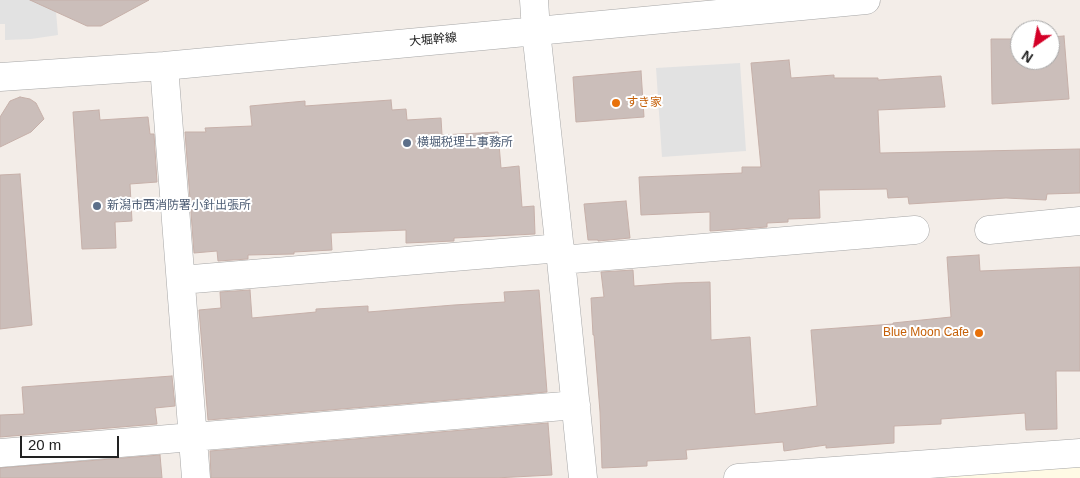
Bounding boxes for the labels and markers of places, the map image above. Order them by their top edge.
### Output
place label: すき家 [626,96,662,110]
marker: すき家 [610,97,622,109]
place label: 横堀税理士事務所 [417,136,513,150]
marker: 横堀税理士事務所 [401,137,413,149]
place label: 新潟市西消防署小針出張所 [107,199,251,213]
marker: 新潟市西消防署小針出張所 [91,200,103,212]
place label: Blue Moon Cafe [883,326,969,340]
marker: Blue Moon Cafe [973,327,985,339]

